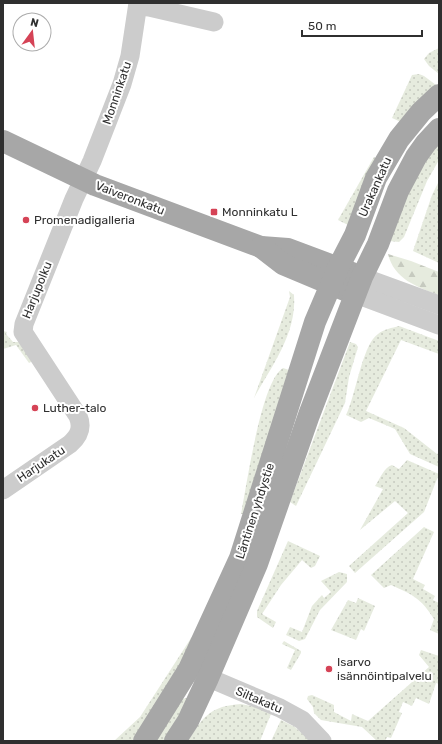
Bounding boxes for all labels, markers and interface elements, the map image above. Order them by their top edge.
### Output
north arrow [12,12,52,52]
scale bar [302,12,422,38]
text: N [29,16,40,30]
text: 50 m [308,19,336,33]
street label: Monninkatu [100,60,134,126]
street label: Urakankatu [356,155,394,219]
street label: Vaiveronkatu [93,178,167,218]
place label: Monninkatu L [222,205,298,219]
marker: Monninkatu L [209,207,219,217]
place label: Promenadigalleria [34,213,135,227]
marker: Promenadigalleria [21,215,31,225]
street label: Harjupolku [19,259,55,321]
place label: Luther-talo [43,401,106,415]
marker: Luther-talo [30,403,40,413]
street label: Harjukatu [14,443,68,485]
street label: Läntinen yhdystie [233,461,277,561]
place label: Isarvo isännöintipalvelu [337,655,432,683]
marker: Isarvo isännöintipalvelu [324,664,334,674]
street label: Siltakatu [234,684,284,716]

